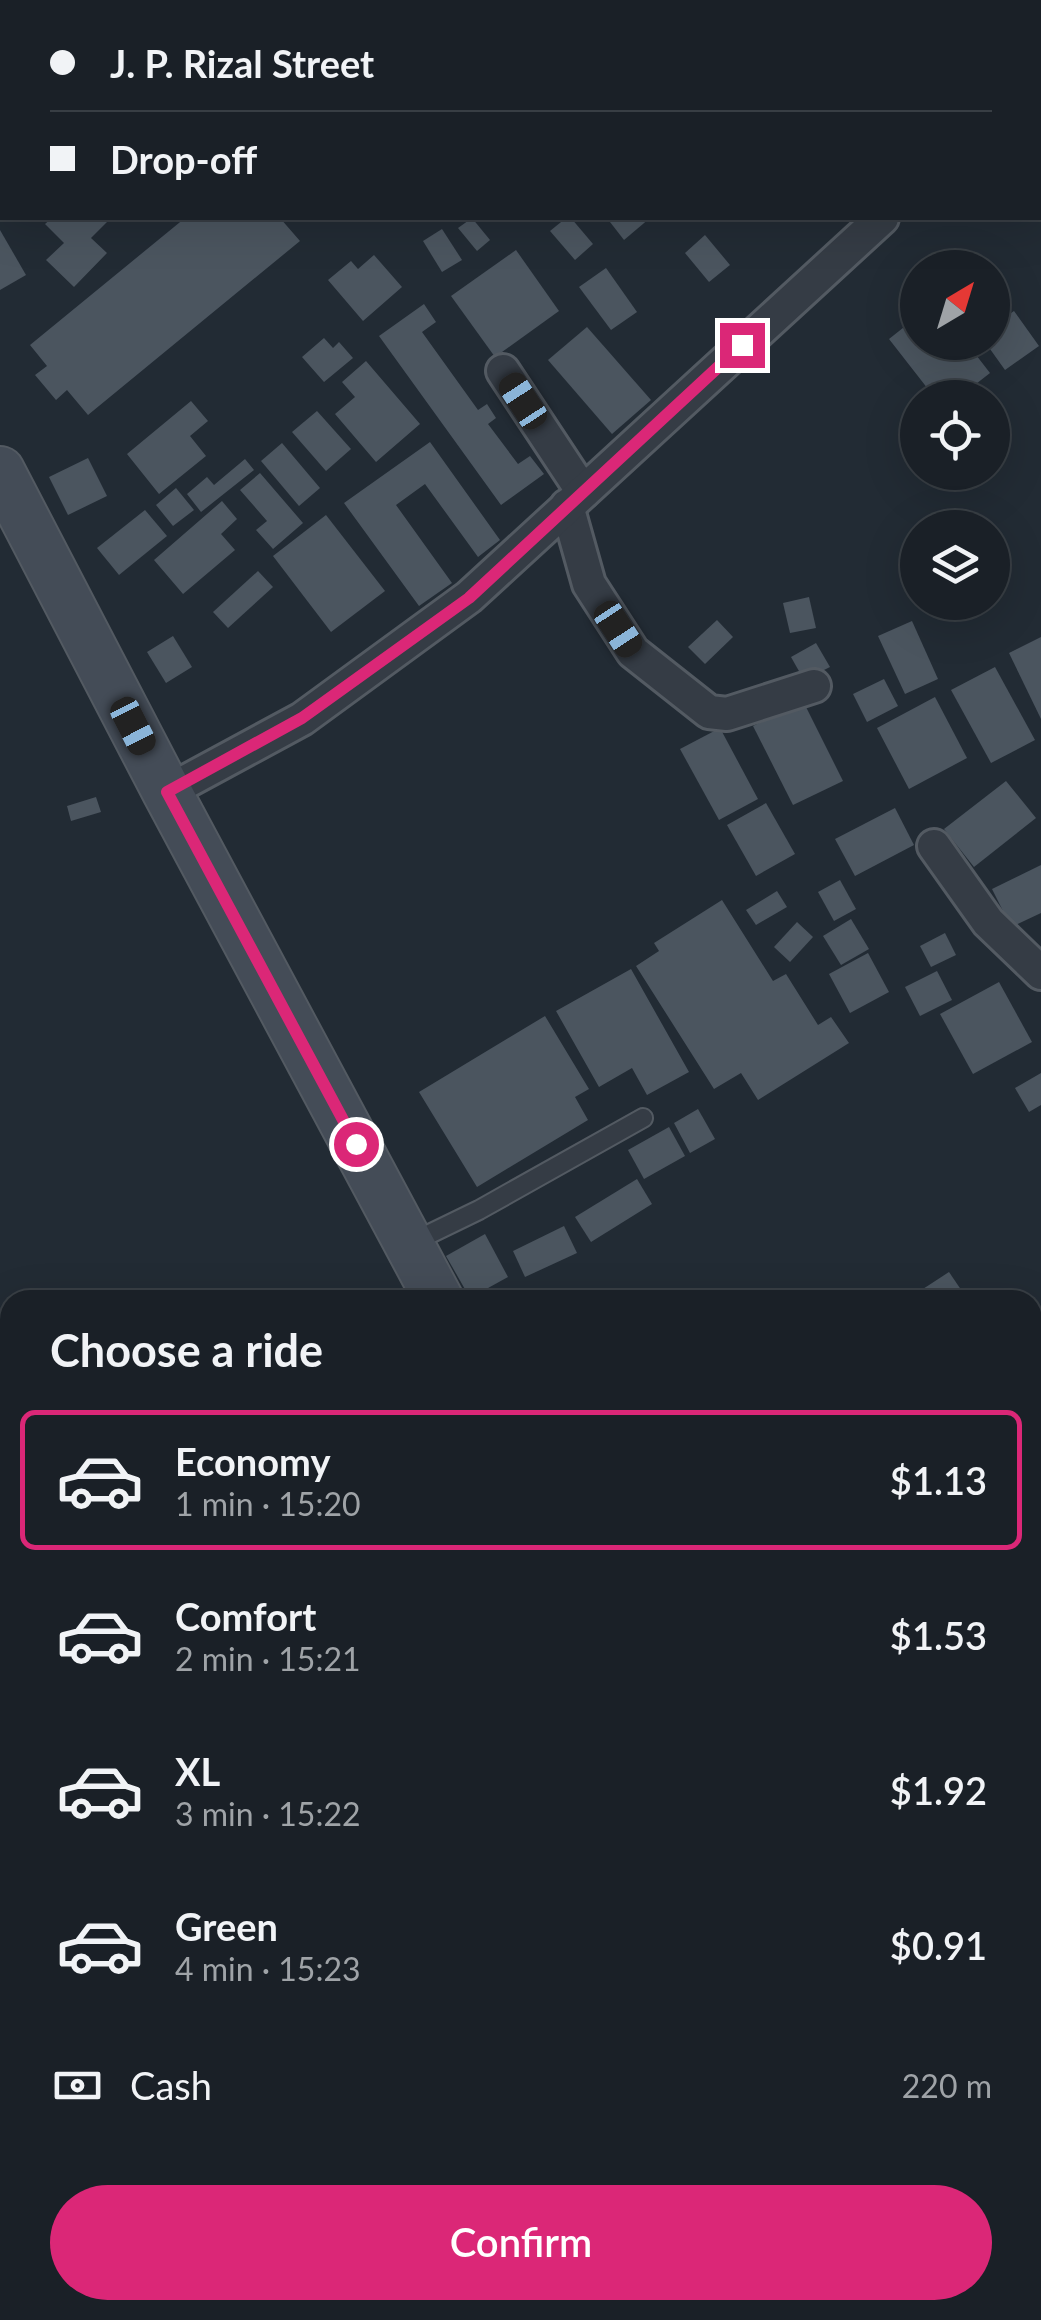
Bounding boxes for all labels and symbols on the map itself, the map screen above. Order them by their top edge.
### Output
north arrow [900,250,1010,360]
route end [720,323,765,368]
car [494,368,552,434]
car [589,596,647,662]
car [106,692,160,760]
route start [334,1122,379,1167]

